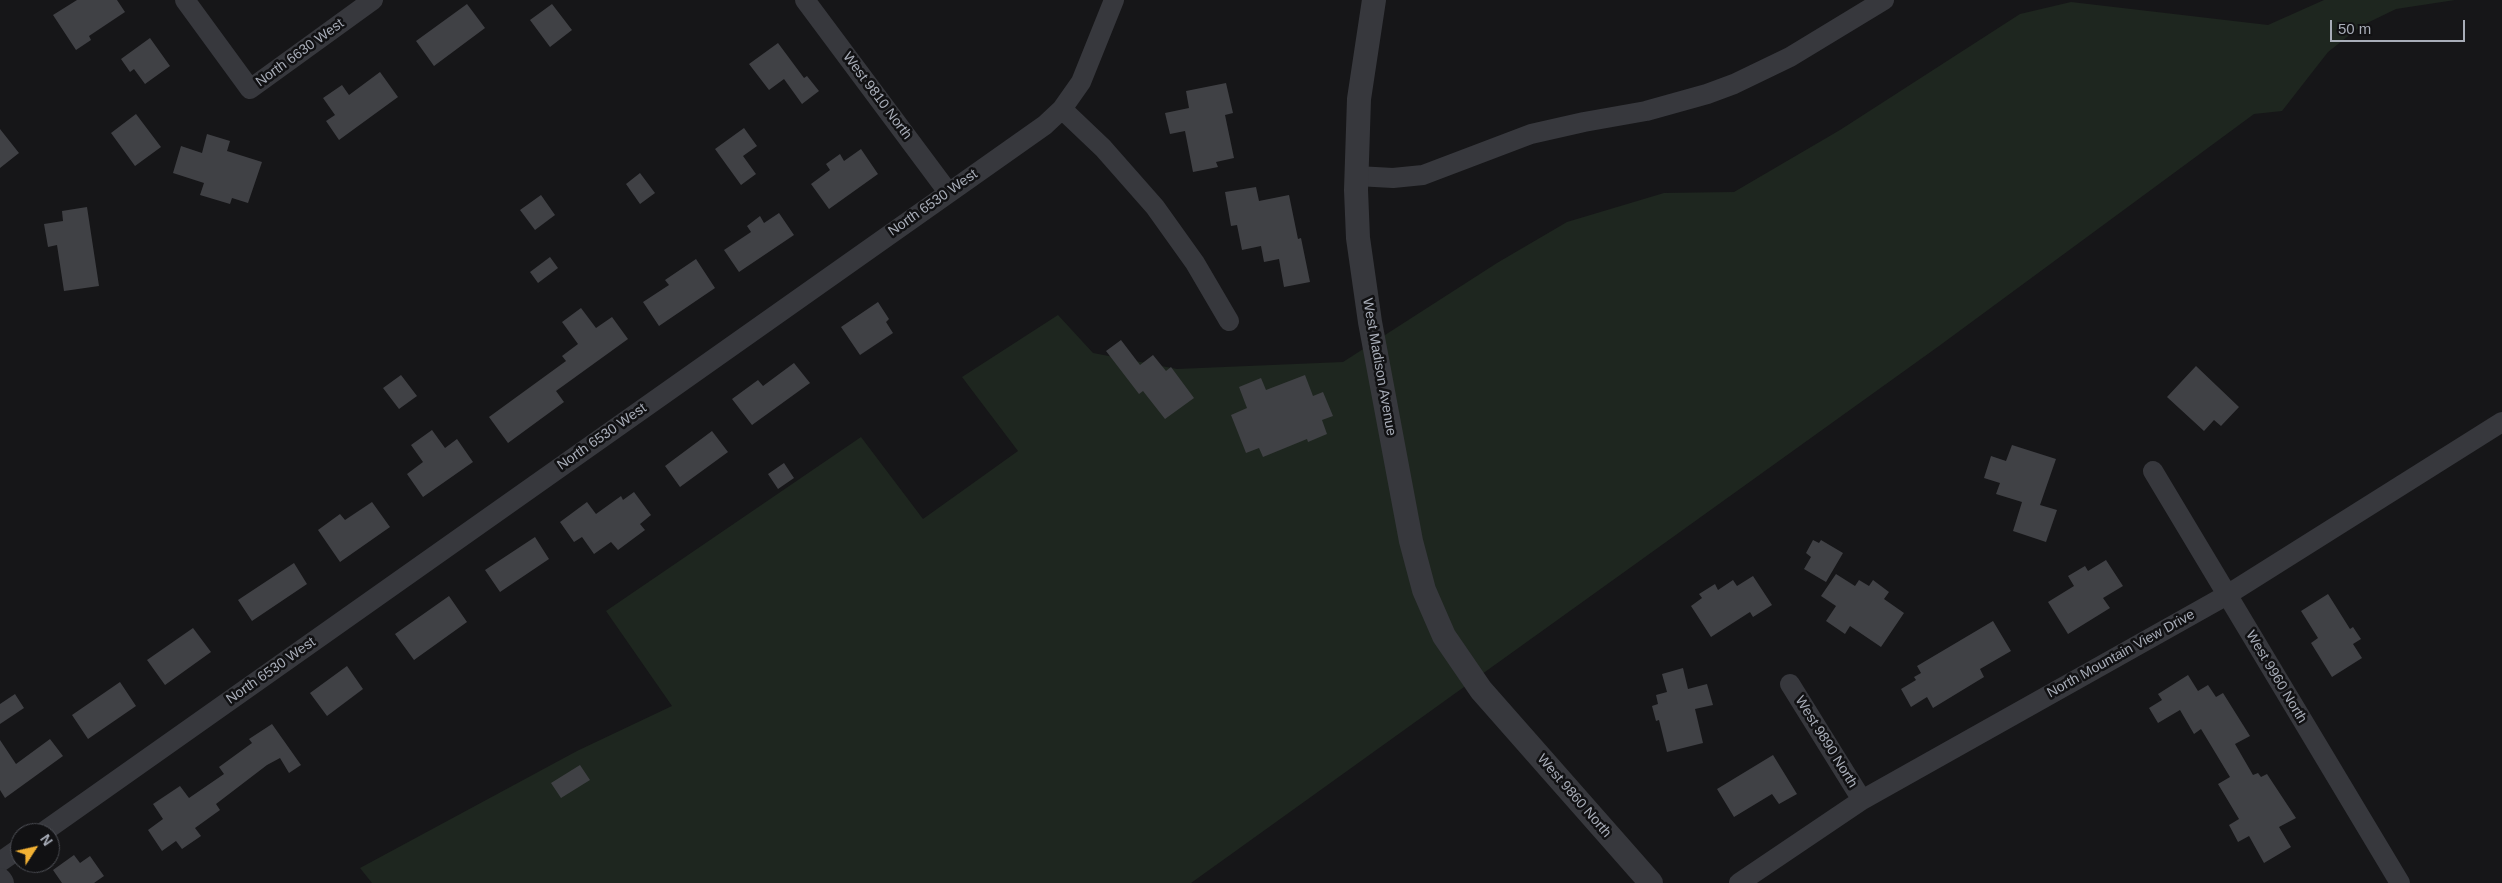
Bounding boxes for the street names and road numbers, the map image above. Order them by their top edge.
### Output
street label: North 6630 West [253,15,347,91]
street label: West 9810 North [839,49,915,143]
street label: North 6530 West [885,166,981,240]
street label: West Madison Avenue [1359,297,1399,437]
street label: North 6530 West [554,400,650,474]
street label: North Mountain View Drive [2044,606,2198,702]
street label: West 9960 North [2242,628,2310,726]
street label: North 6530 West [223,634,319,708]
street label: West 9890 North [1791,693,1861,791]
street label: West 9860 North [1533,751,1615,841]

